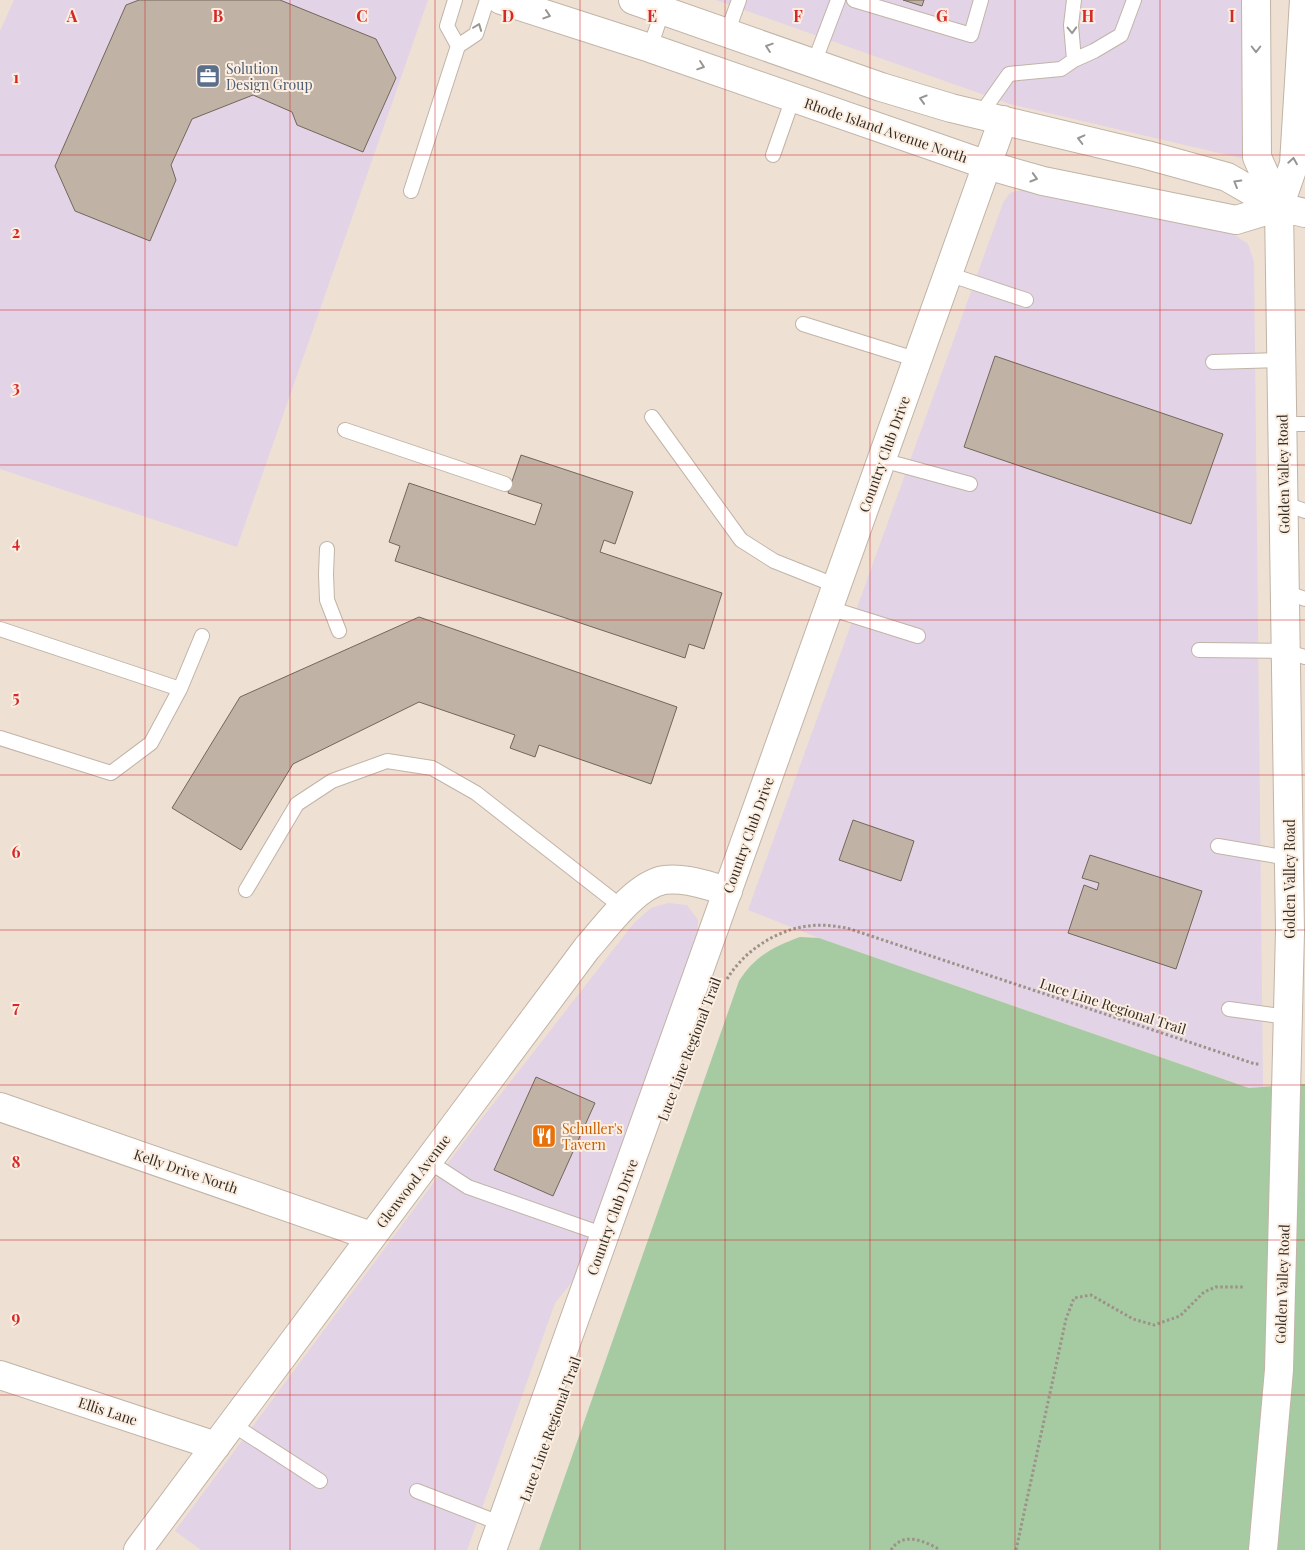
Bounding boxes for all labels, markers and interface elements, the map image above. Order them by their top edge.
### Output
text: A [66,5,78,26]
text: B [213,5,224,26]
text: C [356,5,368,26]
text: D [502,5,514,26]
text: E [647,5,657,26]
text: F [793,5,803,26]
text: G [936,5,948,26]
text: H [1082,5,1095,26]
text: I [1229,5,1235,26]
one-way arrow [542,9,551,19]
one-way arrow [472,23,482,32]
one-way arrow [1067,26,1077,34]
one-way arrow [765,43,774,53]
one-way arrow [1251,45,1262,53]
place label: Solution Design Group [226,59,313,94]
one-way arrow [697,60,705,70]
office icon: Solution Design Group [195,63,221,89]
text: 1 [13,66,19,87]
street label: Rhode Island Avenue North [802,93,971,167]
one-way arrow [919,95,928,105]
one-way arrow [1076,134,1085,145]
one-way arrow [1287,157,1298,165]
one-way arrow [1029,173,1038,183]
one-way arrow [1233,179,1242,189]
text: 2 [12,221,20,242]
text: 3 [12,376,20,397]
street label: Country Club Drive [854,393,914,515]
street label: Golden Valley Road [1272,414,1294,534]
text: 4 [12,531,20,552]
text: 5 [12,686,20,707]
street label: Country Club Drive [718,774,778,896]
street label: Golden Valley Road [1280,819,1299,939]
text: 6 [12,841,21,862]
street label: Luce Line Regional Trail [1037,973,1189,1039]
street label: Luce Line Regional Trail [653,974,725,1124]
text: 7 [12,996,20,1017]
place label: Schuller's Tavern [562,1119,623,1154]
restaurant icon: Schuller's Tavern [531,1123,557,1149]
street label: Glenwood Avenue [372,1130,454,1232]
street label: Kelly Drive North [131,1144,241,1198]
text: 8 [12,1151,21,1172]
street label: Country Club Drive [582,1156,642,1278]
street label: Golden Valley Road [1270,1224,1294,1344]
text: 9 [12,1306,21,1327]
street label: Luce Line Regional Trail [515,1354,585,1504]
street label: Ellis Lane [76,1393,140,1429]

